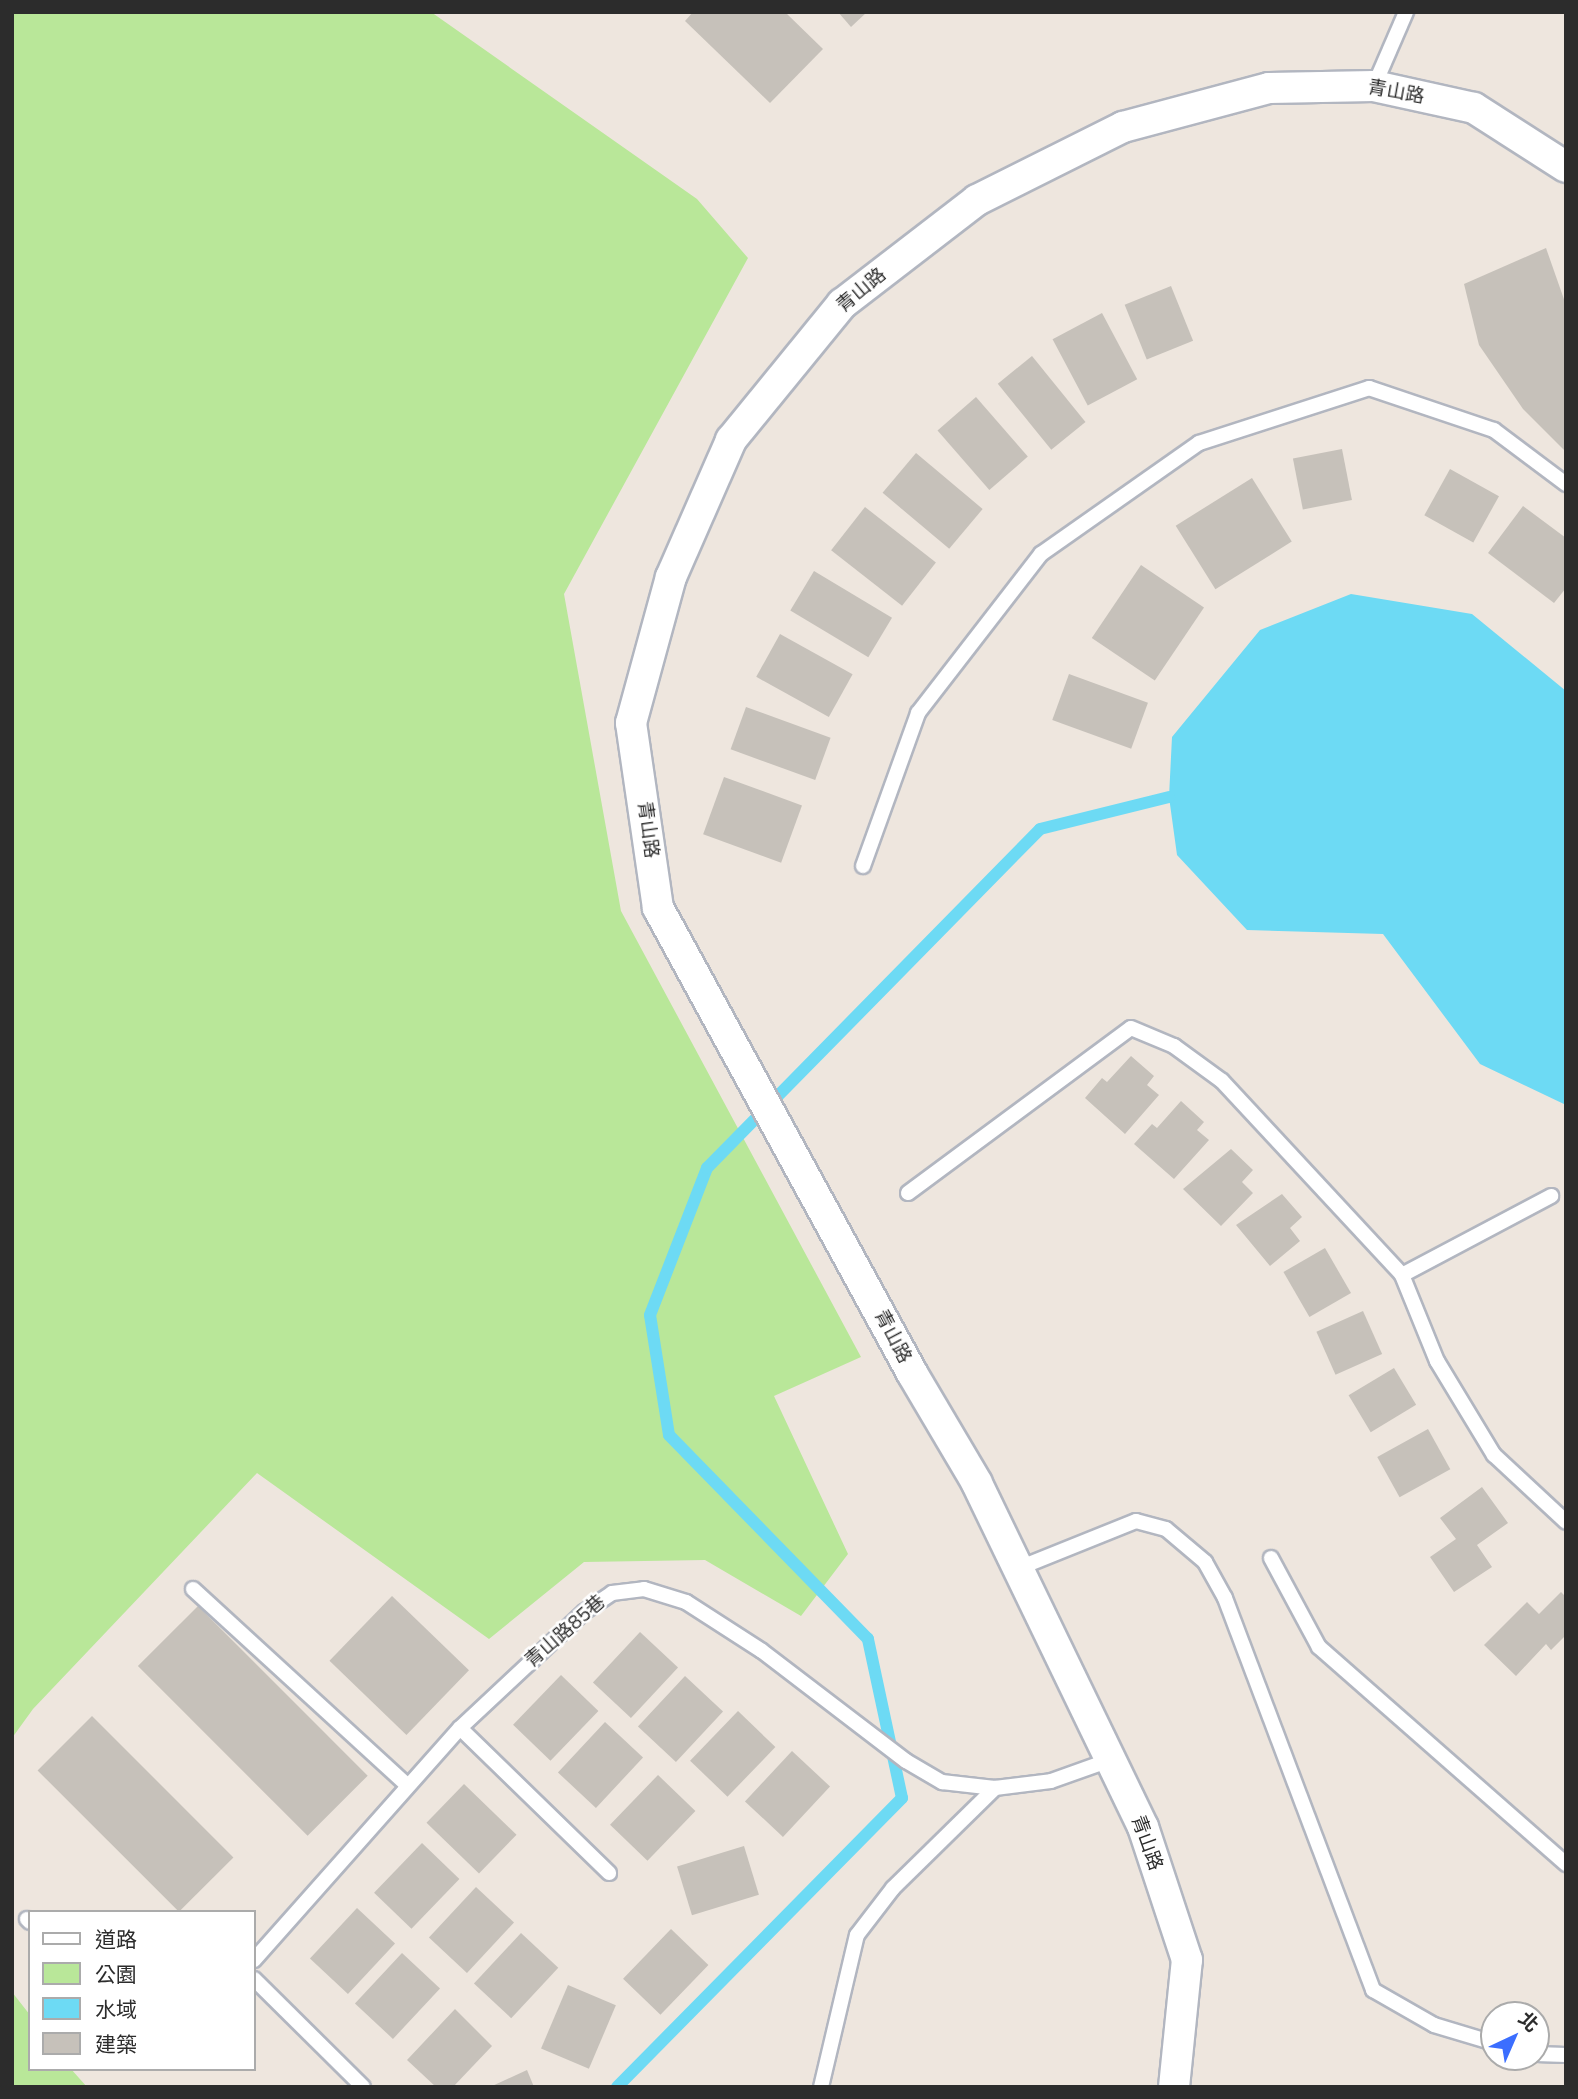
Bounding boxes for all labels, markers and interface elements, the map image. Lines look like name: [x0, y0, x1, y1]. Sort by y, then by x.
street label: 青山路: [1366, 77, 1426, 109]
street label: 青山路: [833, 264, 891, 318]
street label: 青山路: [632, 800, 662, 860]
street label: 青山路: [869, 1306, 915, 1368]
street label: 青山路85巷: [521, 1591, 611, 1673]
street label: 青山路: [1126, 1812, 1166, 1874]
legend: [28, 1910, 256, 2071]
text: 道路: [95, 1926, 137, 1954]
text: 公園: [95, 1961, 137, 1989]
text: 水域: [95, 1996, 137, 2024]
north arrow: [1480, 2001, 1550, 2071]
text: 北: [1512, 2006, 1544, 2038]
text: 建築: [95, 2031, 137, 2059]

